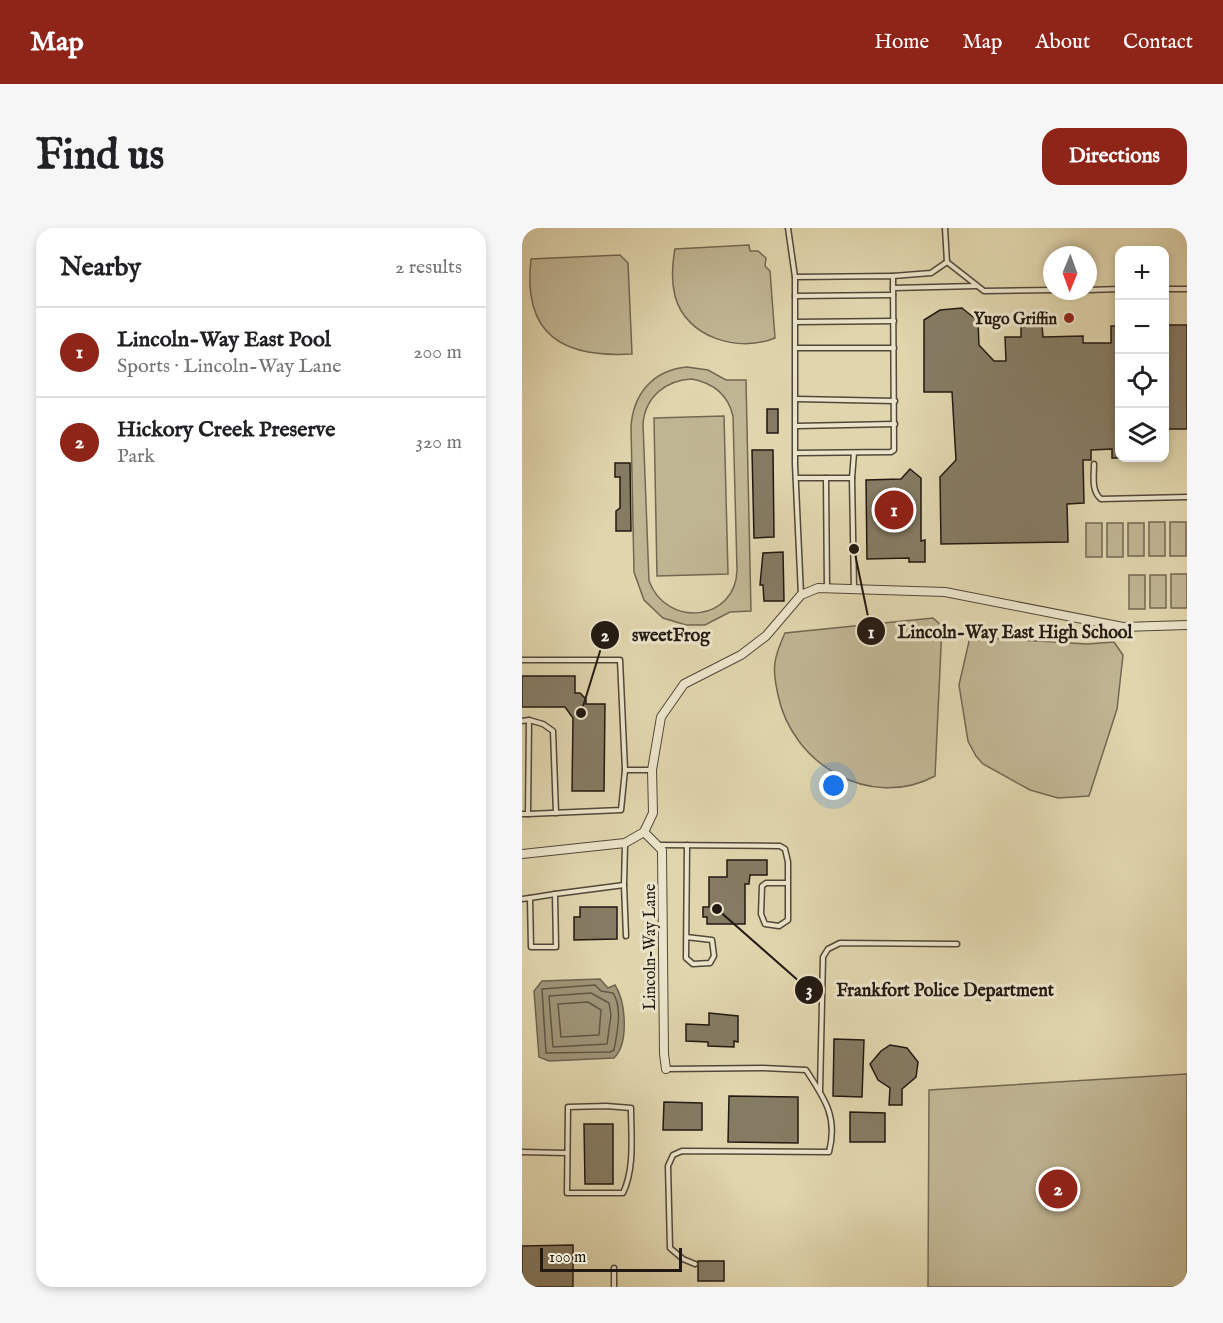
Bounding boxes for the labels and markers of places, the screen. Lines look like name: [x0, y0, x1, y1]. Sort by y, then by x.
place label: Yugo Griffin: [974, 310, 1057, 330]
marker: Yugo Griffin: [1062, 311, 1076, 325]
pin: 1: [874, 488, 914, 532]
callout: Lincoln-Way East High School: [856, 613, 1145, 649]
callout: sweetFrog: [590, 617, 722, 653]
callout: Frankfort Police Department: [794, 972, 1065, 1008]
pin: 2: [1038, 1166, 1078, 1212]

